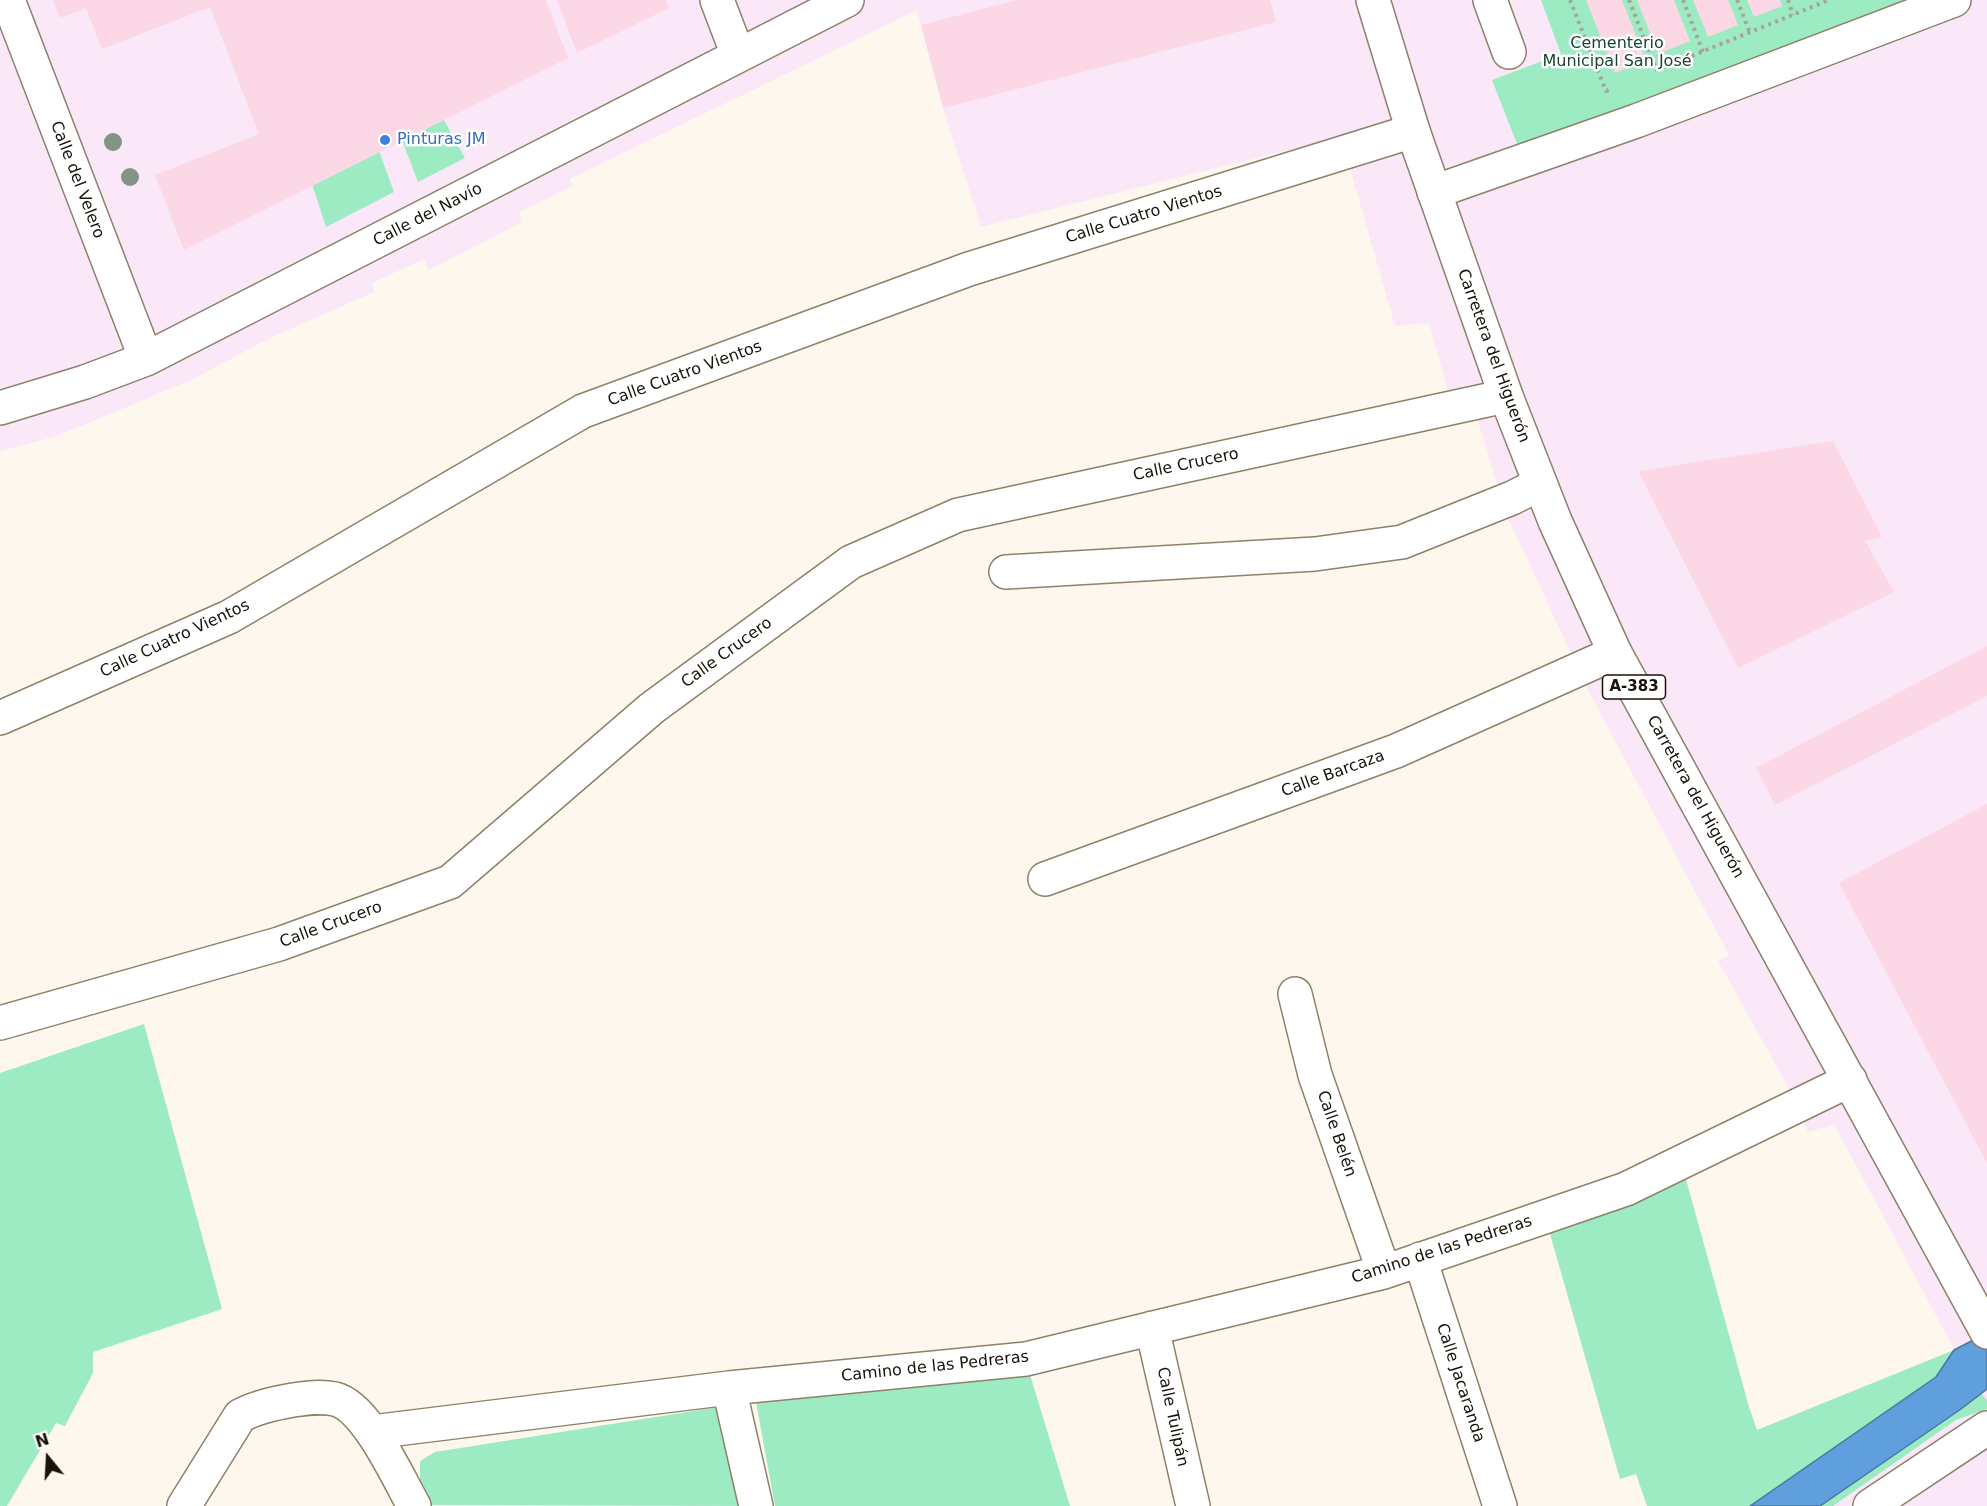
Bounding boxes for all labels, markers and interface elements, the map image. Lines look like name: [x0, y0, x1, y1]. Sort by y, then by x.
park label: Cementerio Municipal San José: [1542, 34, 1692, 72]
street label: Calle del Velero: [46, 119, 108, 241]
place label: Pinturas JM: [397, 130, 486, 150]
marker: Pinturas JM: [378, 133, 392, 147]
street label: Calle del Navío: [370, 179, 486, 251]
street label: Calle Cuatro Vientos: [1063, 182, 1225, 248]
street label: Carretera del Higuerón: [1453, 267, 1533, 445]
street label: Calle Cuatro Vientos: [605, 337, 765, 411]
street label: Calle Crucero: [1132, 444, 1240, 486]
street label: Calle Cuatro Vientos: [97, 596, 253, 682]
street label: Calle Crucero: [678, 614, 776, 692]
road number: A-383: [1602, 675, 1666, 699]
street label: Carretera del Higuerón: [1642, 712, 1748, 882]
street label: Calle Barcaza: [1279, 746, 1387, 802]
street label: Calle Crucero: [277, 898, 385, 952]
street label: Calle Belén: [1312, 1088, 1360, 1180]
street label: Camino de las Pedreras: [1349, 1212, 1535, 1288]
street label: Calle Jacaranda: [1432, 1321, 1488, 1445]
street label: Camino de las Pedreras: [840, 1348, 1030, 1386]
street label: Calle Tulipán: [1152, 1365, 1192, 1469]
north arrow: [18, 1428, 78, 1488]
text: N: [33, 1429, 52, 1452]

